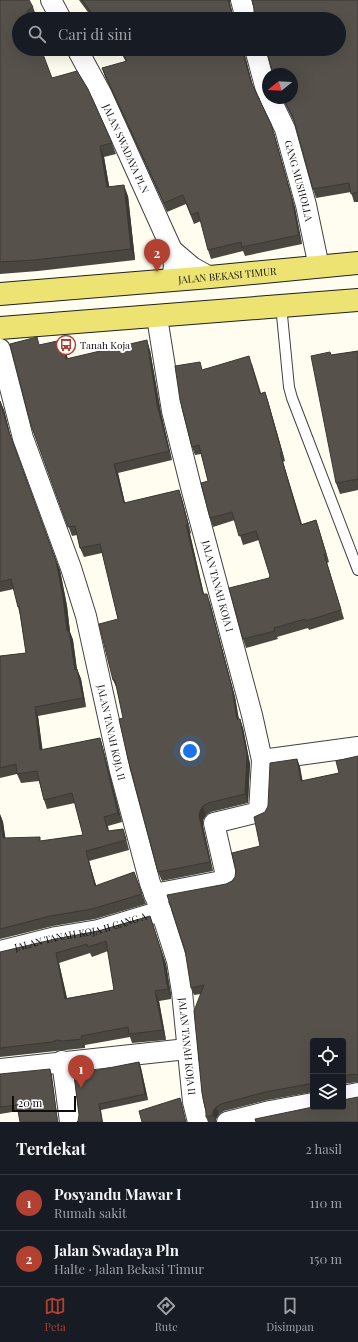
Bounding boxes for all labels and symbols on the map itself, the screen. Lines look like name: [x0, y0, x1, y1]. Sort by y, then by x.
north arrow: [262, 68, 298, 104]
street label: JALAN SWADAYA PLN: [99, 101, 152, 195]
street label: GANG MUSHOLLA: [281, 138, 316, 223]
pin: 2: [144, 239, 170, 272]
street label: JALAN BEKASI TIMUR: [177, 264, 278, 287]
bus stop icon: Tanah Koja: [55, 334, 77, 356]
place label: Tanah Koja: [80, 338, 130, 352]
street label: JALAN TANAH KOJA I: [199, 538, 237, 633]
street label: JALAN TANAH KOJA II: [94, 682, 129, 782]
your location: [180, 741, 200, 761]
street label: JALAN TANAH KOJA II GANG A: [12, 908, 149, 954]
street label: JALAN TANAH KOJA II: [176, 996, 199, 1096]
pin: 1: [68, 1055, 94, 1088]
scale bar: [12, 1094, 76, 1113]

